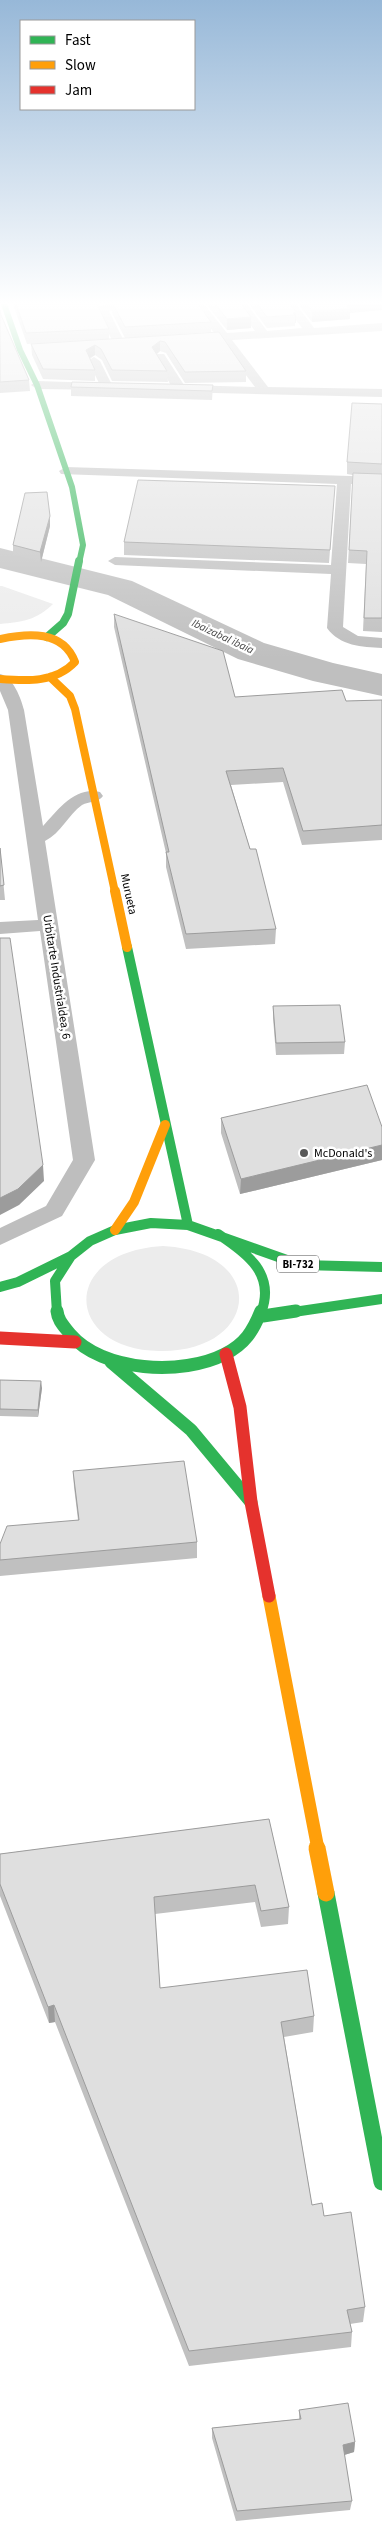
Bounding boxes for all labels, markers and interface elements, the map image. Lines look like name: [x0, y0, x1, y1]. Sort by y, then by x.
legend: [20, 20, 195, 110]
text: Fast: [65, 30, 91, 51]
text: Slow: [65, 55, 96, 76]
text: Jam: [65, 80, 92, 101]
water label: Ibaizabal ibaia: [189, 615, 256, 657]
street label: Murueta: [116, 872, 141, 916]
street label: Urbitarte Industrialdea, 6: [38, 914, 75, 1040]
place label: McDonald's: [314, 1145, 372, 1162]
marker: McDonald's: [298, 1147, 310, 1159]
road number: BI-732: [277, 1256, 319, 1272]

